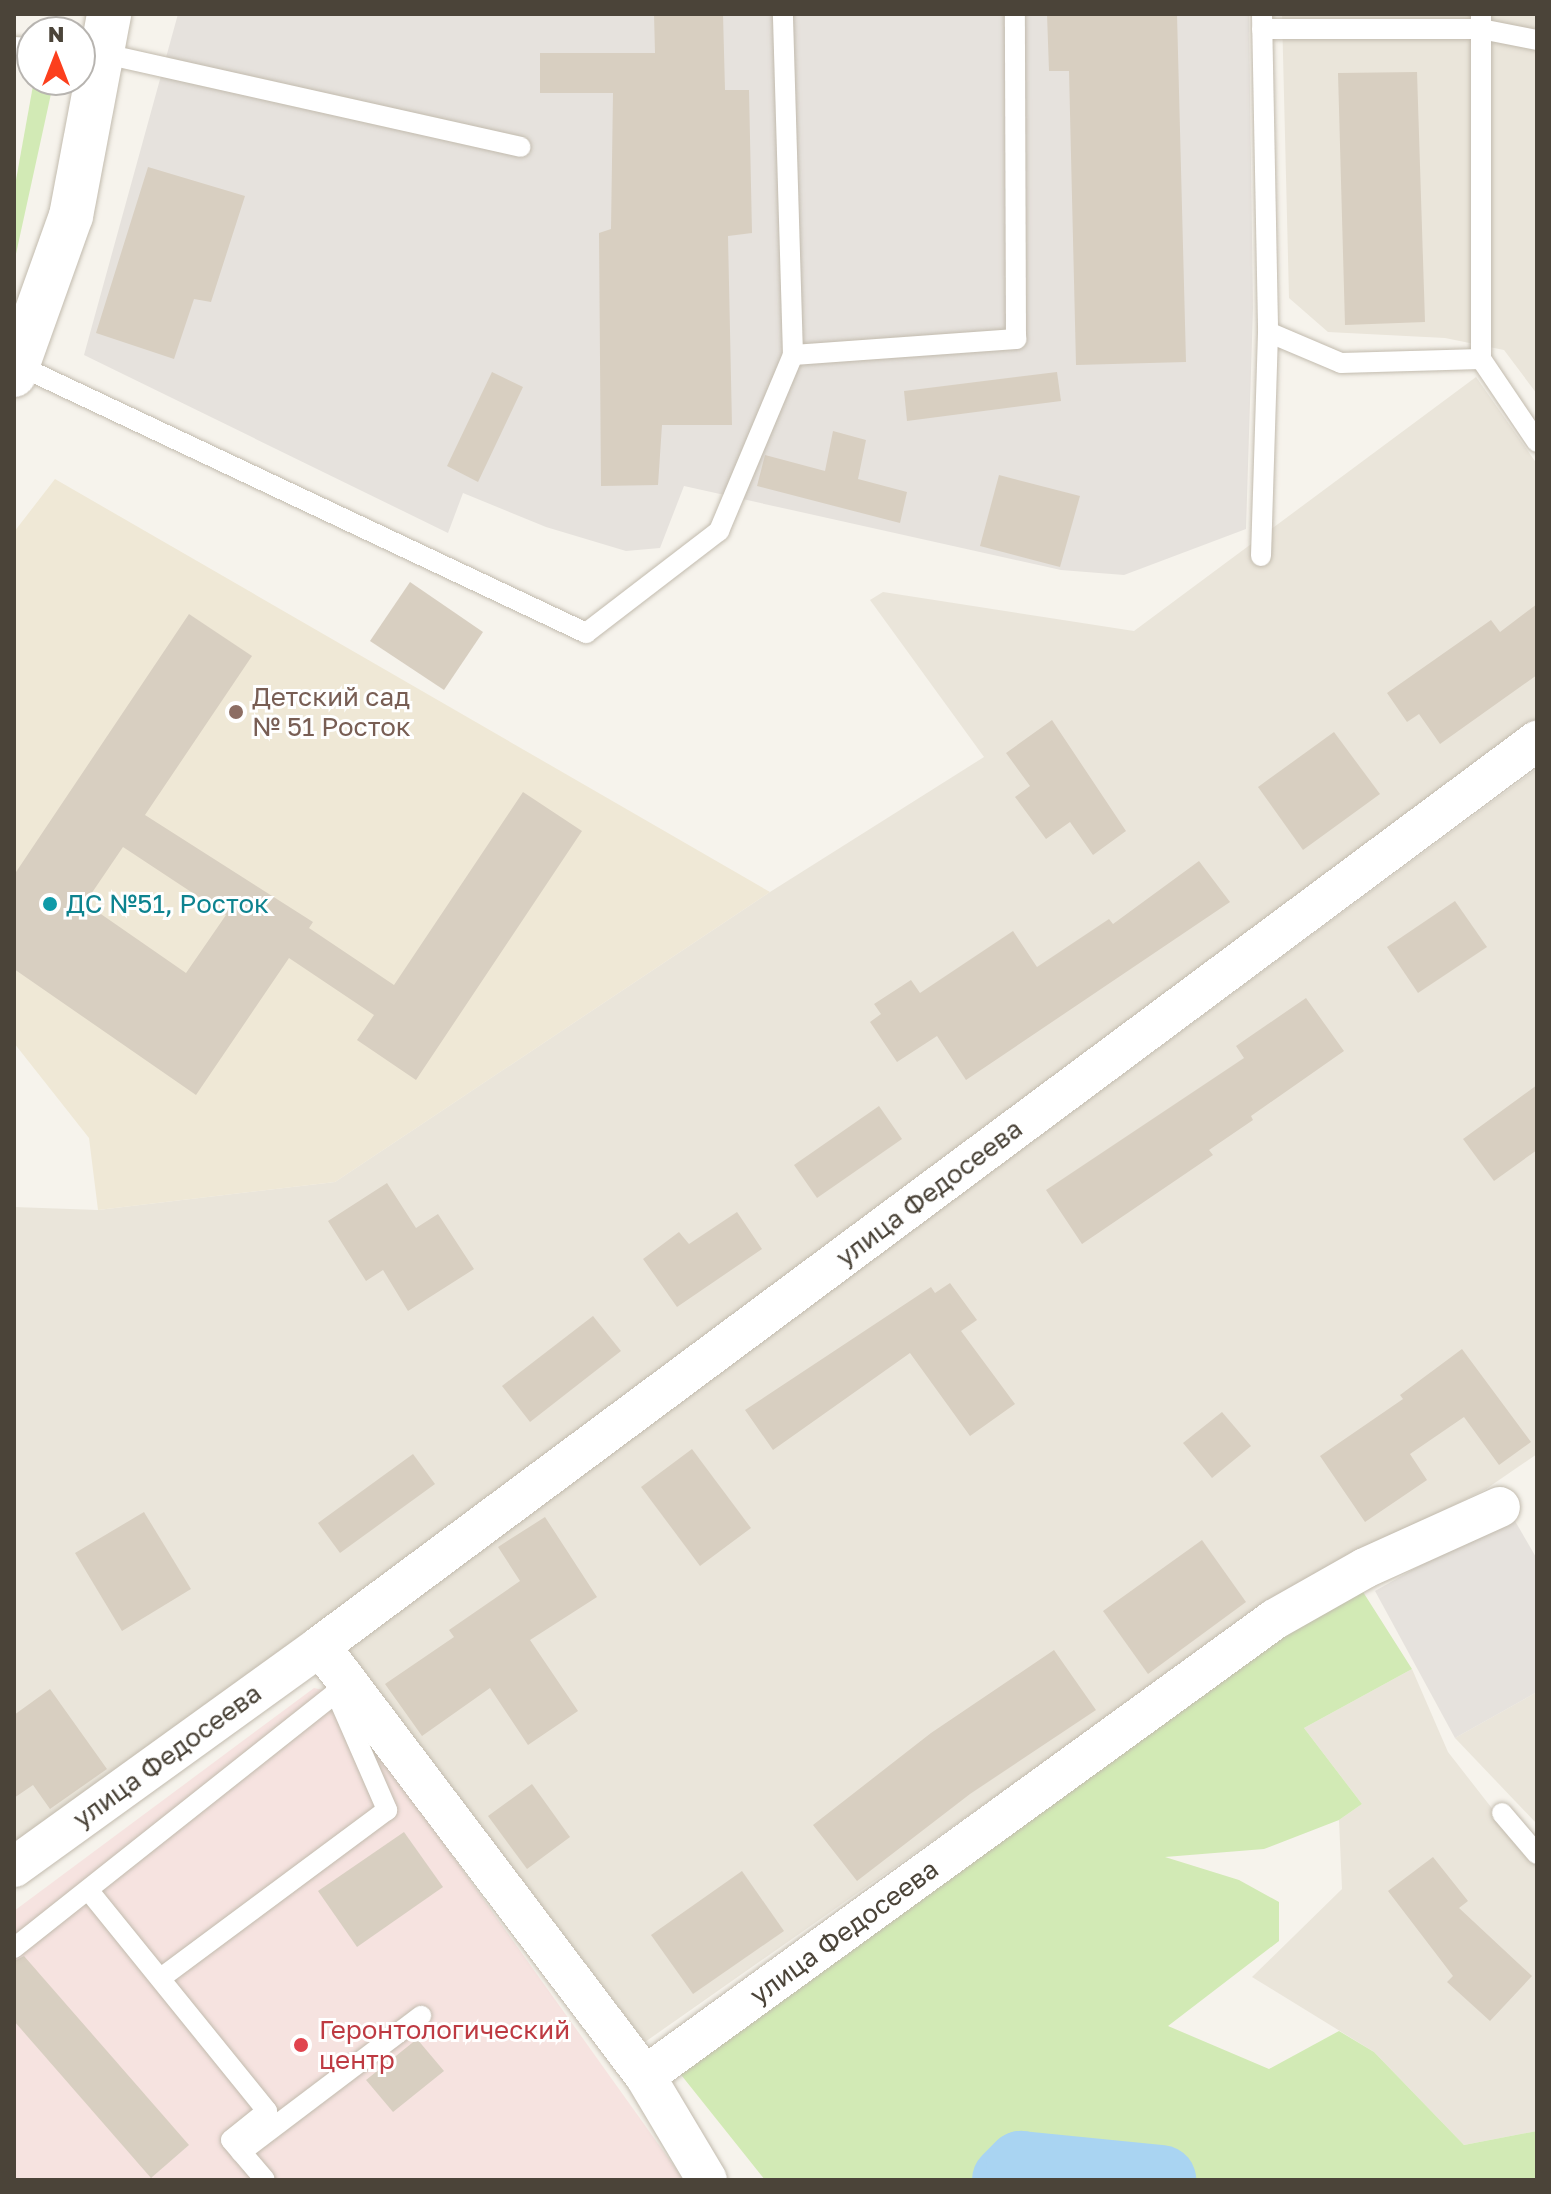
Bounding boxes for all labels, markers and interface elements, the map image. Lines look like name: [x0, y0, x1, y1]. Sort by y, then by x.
north arrow: [16, 16, 96, 96]
text: N: [48, 20, 64, 47]
place label: Детский сад № 51 Росток: [252, 681, 411, 742]
marker: Детский сад № 51 Росток: [227, 703, 245, 721]
place label: ДС №51, Росток: [66, 888, 269, 920]
marker: ДС №51, Росток: [41, 895, 59, 913]
street label: улица Федосеева: [830, 1113, 1028, 1273]
street label: улица Федосеева: [67, 1677, 267, 1835]
street label: улица Федосеева: [744, 1853, 944, 2011]
place label: Геронтологический центр: [319, 2014, 570, 2076]
marker: Геронтологический центр: [290, 2034, 312, 2056]

